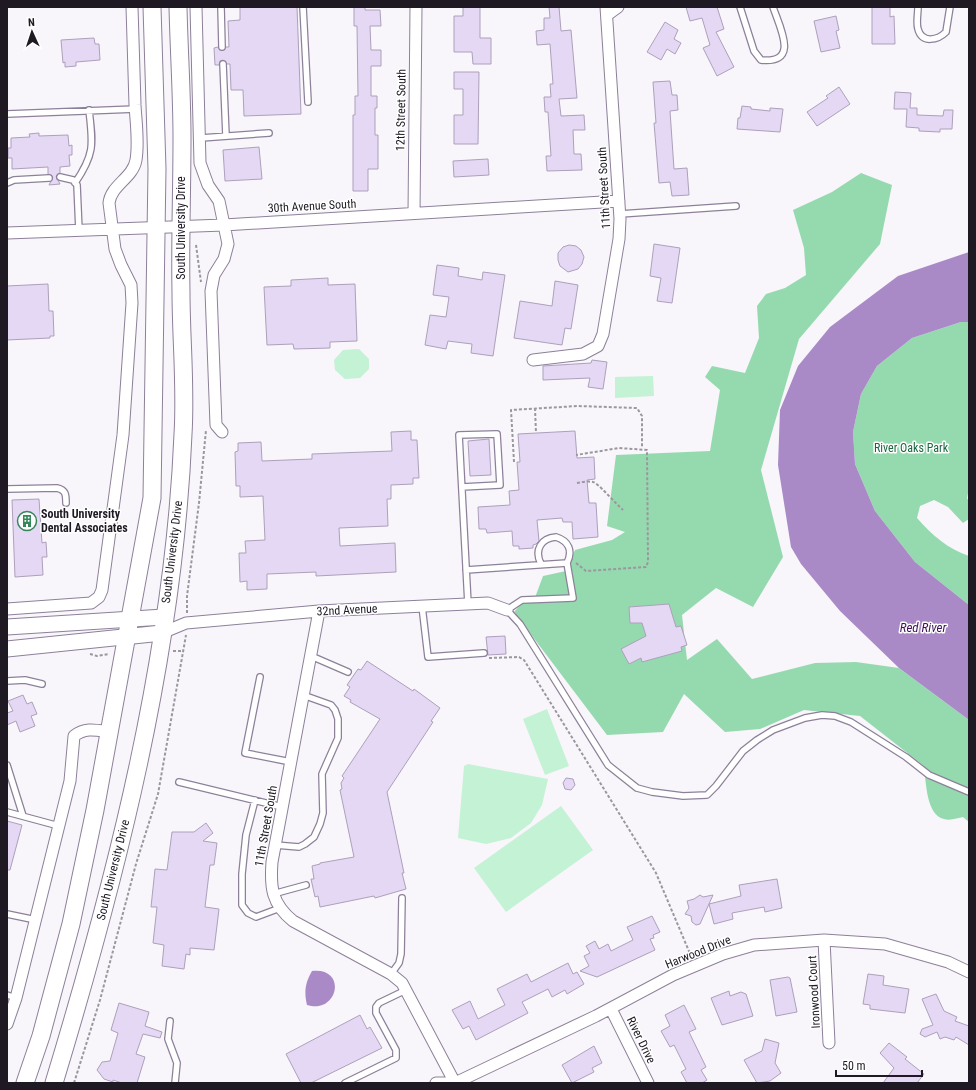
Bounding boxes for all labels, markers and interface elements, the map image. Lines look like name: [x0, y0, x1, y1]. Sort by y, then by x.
north arrow: [12, 12, 52, 52]
text: N: [28, 16, 35, 29]
street label: 12th Street South: [393, 69, 409, 151]
street label: 11th Street South: [595, 146, 613, 229]
street label: South University Drive: [174, 176, 188, 280]
street label: 30th Avenue South: [267, 197, 357, 215]
park label: River Oaks Park: [874, 441, 949, 455]
street label: South University Drive: [159, 500, 185, 604]
place label: South University Dental Associates: [41, 507, 128, 535]
building icon: South University Dental Associates: [16, 510, 38, 532]
street label: 32nd Avenue: [316, 601, 378, 619]
water label: Red River: [900, 620, 947, 635]
street label: 11th Street South: [252, 784, 280, 868]
street label: South University Drive: [94, 818, 132, 922]
street label: Harwood Drive: [663, 932, 733, 971]
street label: Ironwood Court: [805, 955, 823, 1029]
street label: River Drive: [624, 1014, 658, 1066]
scale bar: [836, 1052, 922, 1078]
text: 50 m: [842, 1059, 866, 1073]

